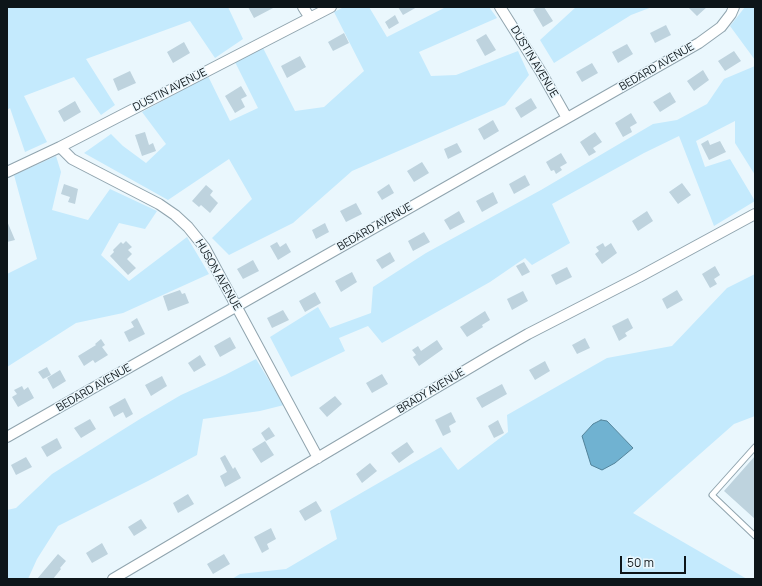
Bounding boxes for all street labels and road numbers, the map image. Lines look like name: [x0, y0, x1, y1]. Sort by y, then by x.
street label: DUSTIN AVENUE: [507, 24, 561, 100]
street label: BEDARD AVENUE: [617, 40, 697, 94]
street label: DUSTIN AVENUE: [131, 66, 209, 114]
street label: BEDARD AVENUE: [335, 200, 415, 254]
street label: HUSON AVENUE: [192, 237, 244, 313]
street label: BEDARD AVENUE: [54, 361, 134, 415]
street label: BRADY AVENUE: [395, 366, 467, 416]

